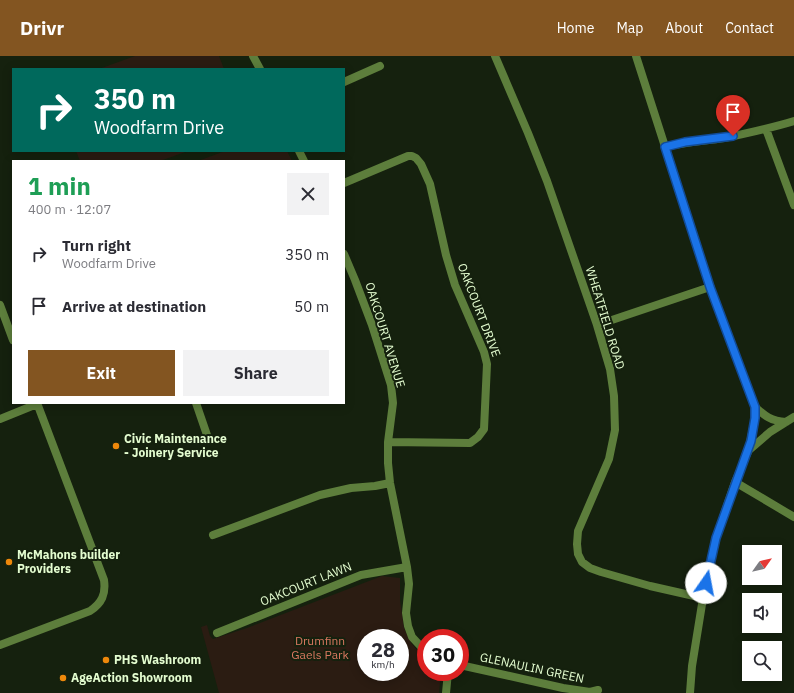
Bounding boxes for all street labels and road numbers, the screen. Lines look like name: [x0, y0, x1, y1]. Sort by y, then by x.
street label: OAKCOURT DRIVE: [455, 261, 504, 359]
street label: WHEATFIELD ROAD: [583, 265, 628, 371]
street label: OAKCOURT AVENUE: [362, 280, 409, 389]
street label: OAKCOURT LAWN: [258, 558, 354, 609]
street label: GLENAULIN GREEN: [479, 649, 586, 686]

